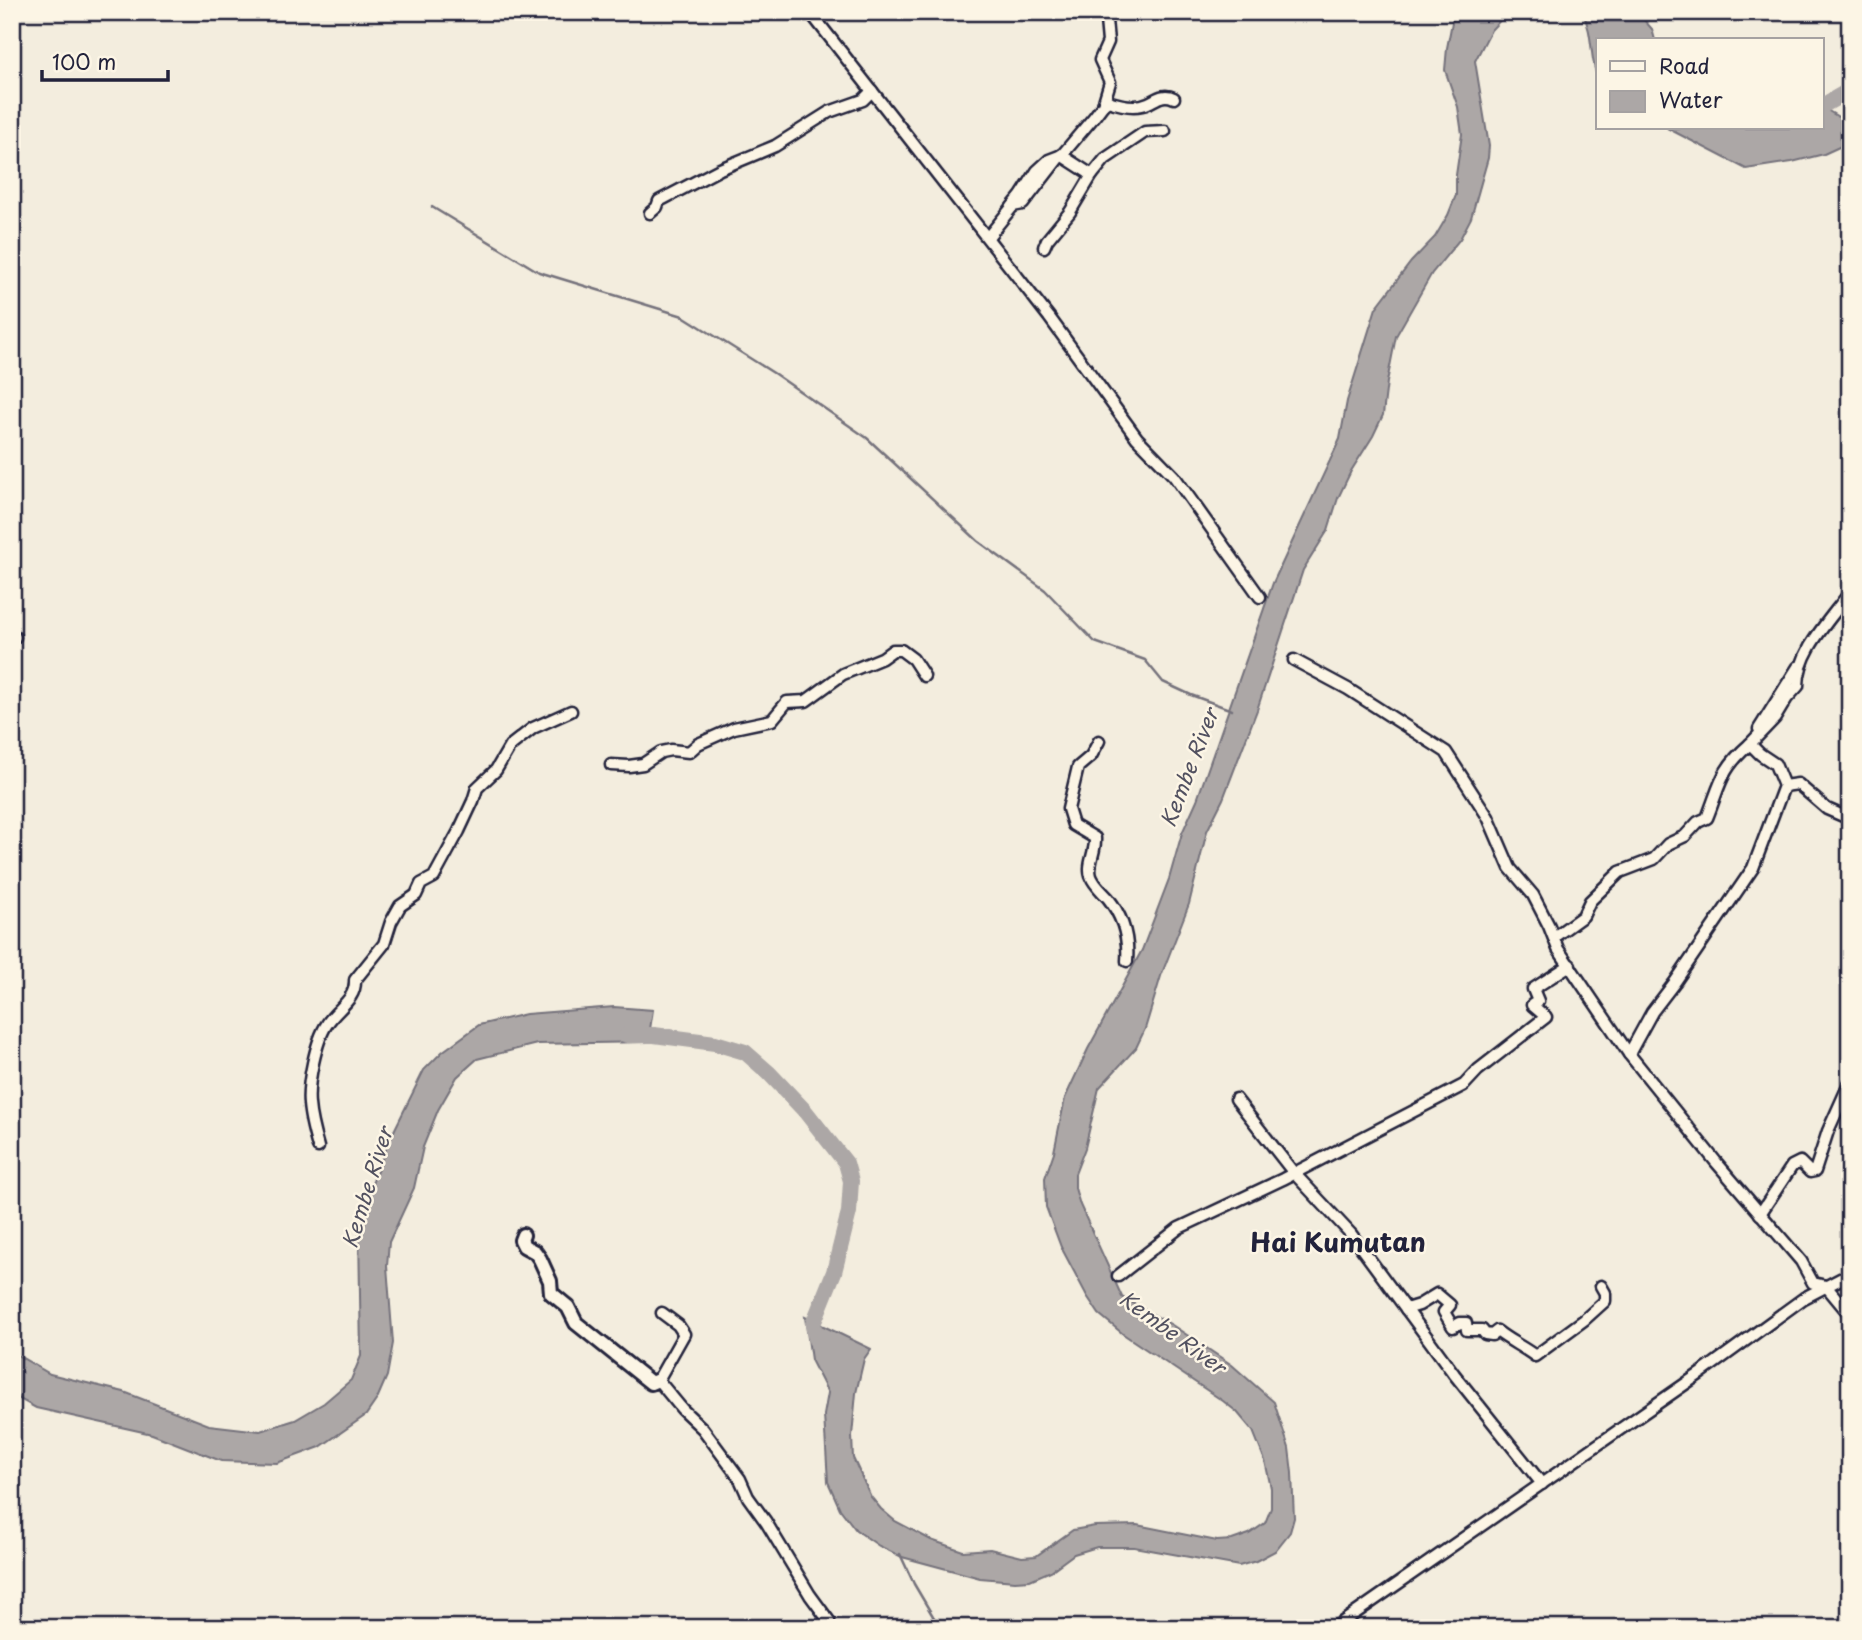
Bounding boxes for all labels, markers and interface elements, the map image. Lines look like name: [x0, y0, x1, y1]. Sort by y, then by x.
scale bar: [42, 38, 168, 82]
legend: [1596, 38, 1824, 130]
text: 100 m: [52, 45, 116, 77]
text: Road: [1659, 49, 1710, 81]
text: Water: [1659, 83, 1723, 115]
water label: Kembe River: [1151, 701, 1226, 831]
water label: Kembe River: [333, 1121, 400, 1252]
district label: Hai Kumutan: [1250, 1222, 1426, 1261]
water label: Kembe River: [1113, 1282, 1235, 1382]

